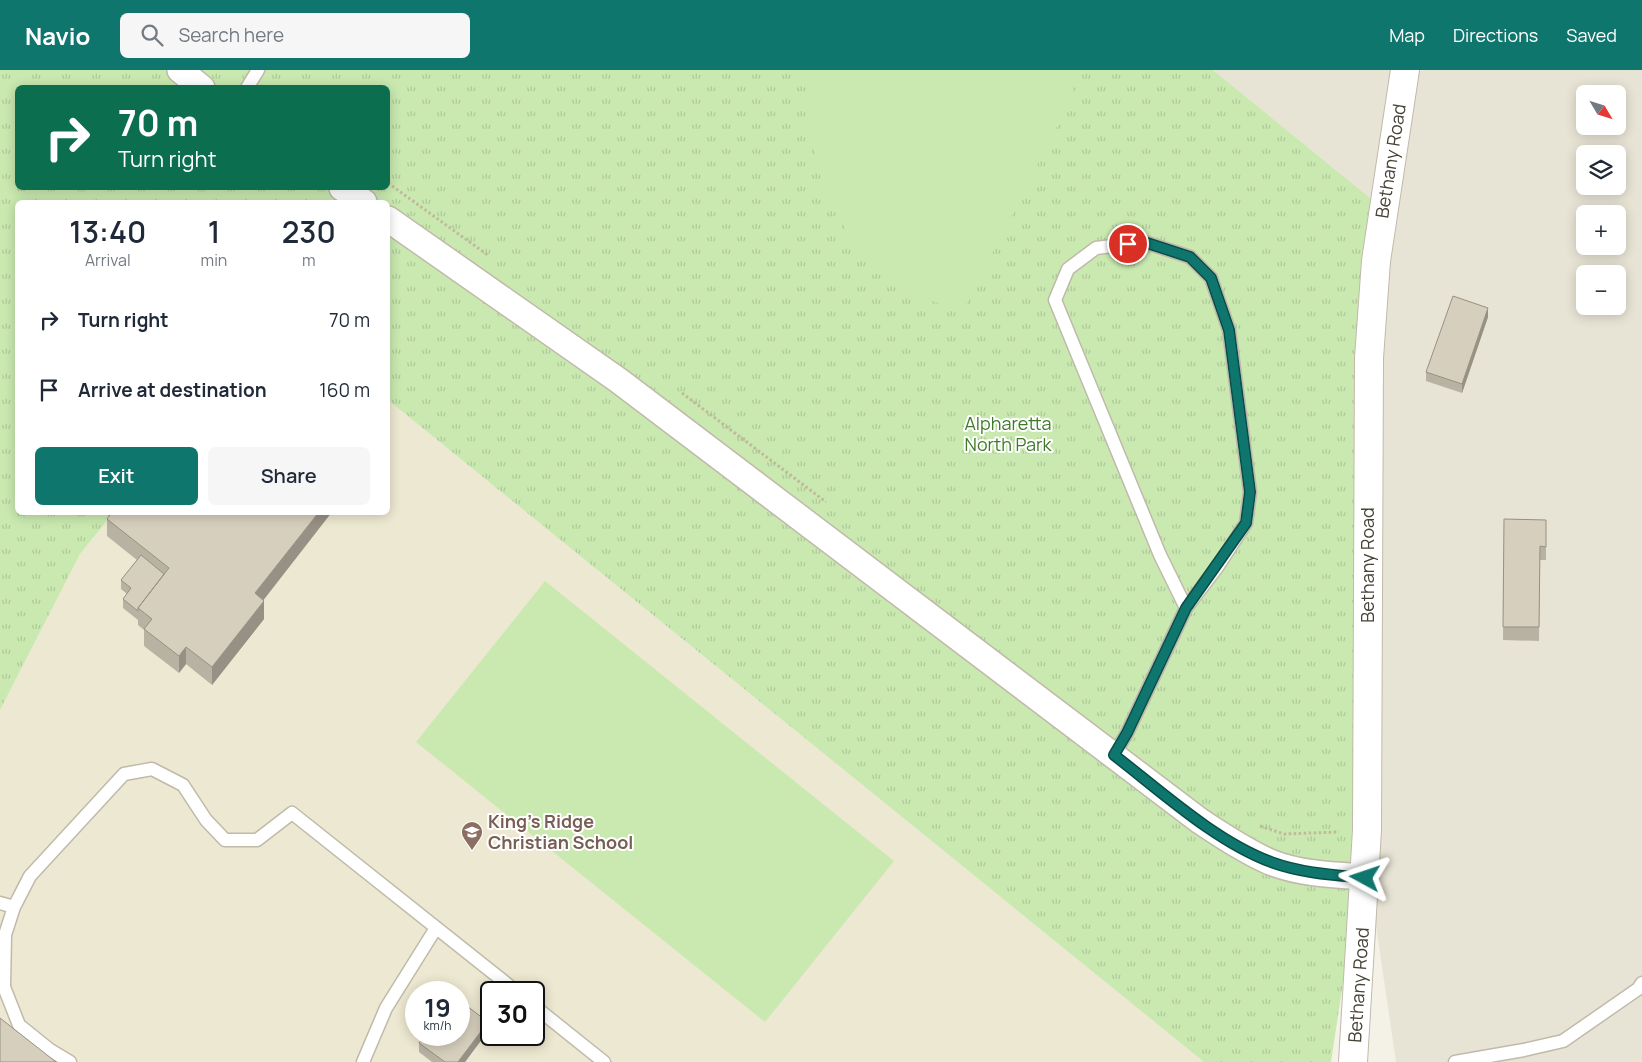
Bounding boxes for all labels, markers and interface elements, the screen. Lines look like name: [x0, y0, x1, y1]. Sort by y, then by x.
search box: [120, 13, 470, 58]
text: Navio: [25, 19, 90, 52]
icon: search: [138, 21, 166, 49]
text: Search here: [178, 22, 284, 48]
text: Map: [1389, 23, 1425, 47]
text: Directions: [1453, 23, 1538, 47]
text: Saved: [1566, 23, 1617, 47]
north arrow: [1576, 85, 1626, 135]
map controls: [1576, 85, 1626, 315]
text: 70 m: [118, 99, 198, 147]
street label: Bethany Road: [1369, 102, 1411, 220]
icon: right: [35, 105, 100, 170]
text: Turn right: [118, 144, 216, 174]
button: layers: [1576, 145, 1626, 195]
button: +: [1576, 205, 1626, 255]
text: 13:40: [69, 211, 146, 252]
text: 1: [208, 211, 220, 252]
text: 230: [282, 211, 336, 252]
pin: [1107, 223, 1149, 265]
icon: arrive: [1114, 230, 1142, 258]
text: Arrival: [85, 249, 131, 271]
text: min: [201, 249, 227, 271]
text: m: [302, 249, 315, 271]
button: −: [1576, 265, 1626, 315]
icon: right: [35, 306, 63, 334]
text: Turn right: [78, 307, 168, 333]
text: 70 m: [329, 307, 370, 333]
icon: arrive: [35, 376, 63, 404]
text: Arrive at destination: [78, 377, 267, 403]
text: 160 m: [319, 377, 370, 403]
park label: Alpharetta North Park: [964, 411, 1052, 456]
button: Exit: [35, 447, 198, 505]
button: Share: [208, 447, 370, 505]
street label: Bethany Road: [1355, 507, 1379, 623]
place label: King's Ridge Christian School: [488, 809, 633, 854]
school or university icon: King's Ridge Christian School: [460, 820, 484, 851]
position arrow: [1338, 851, 1390, 903]
street label: Bethany Road: [1342, 926, 1374, 1043]
speed limit sign: 30: [480, 981, 545, 1046]
text: 19: [424, 990, 451, 1025]
text: km/h: [424, 1017, 451, 1034]

